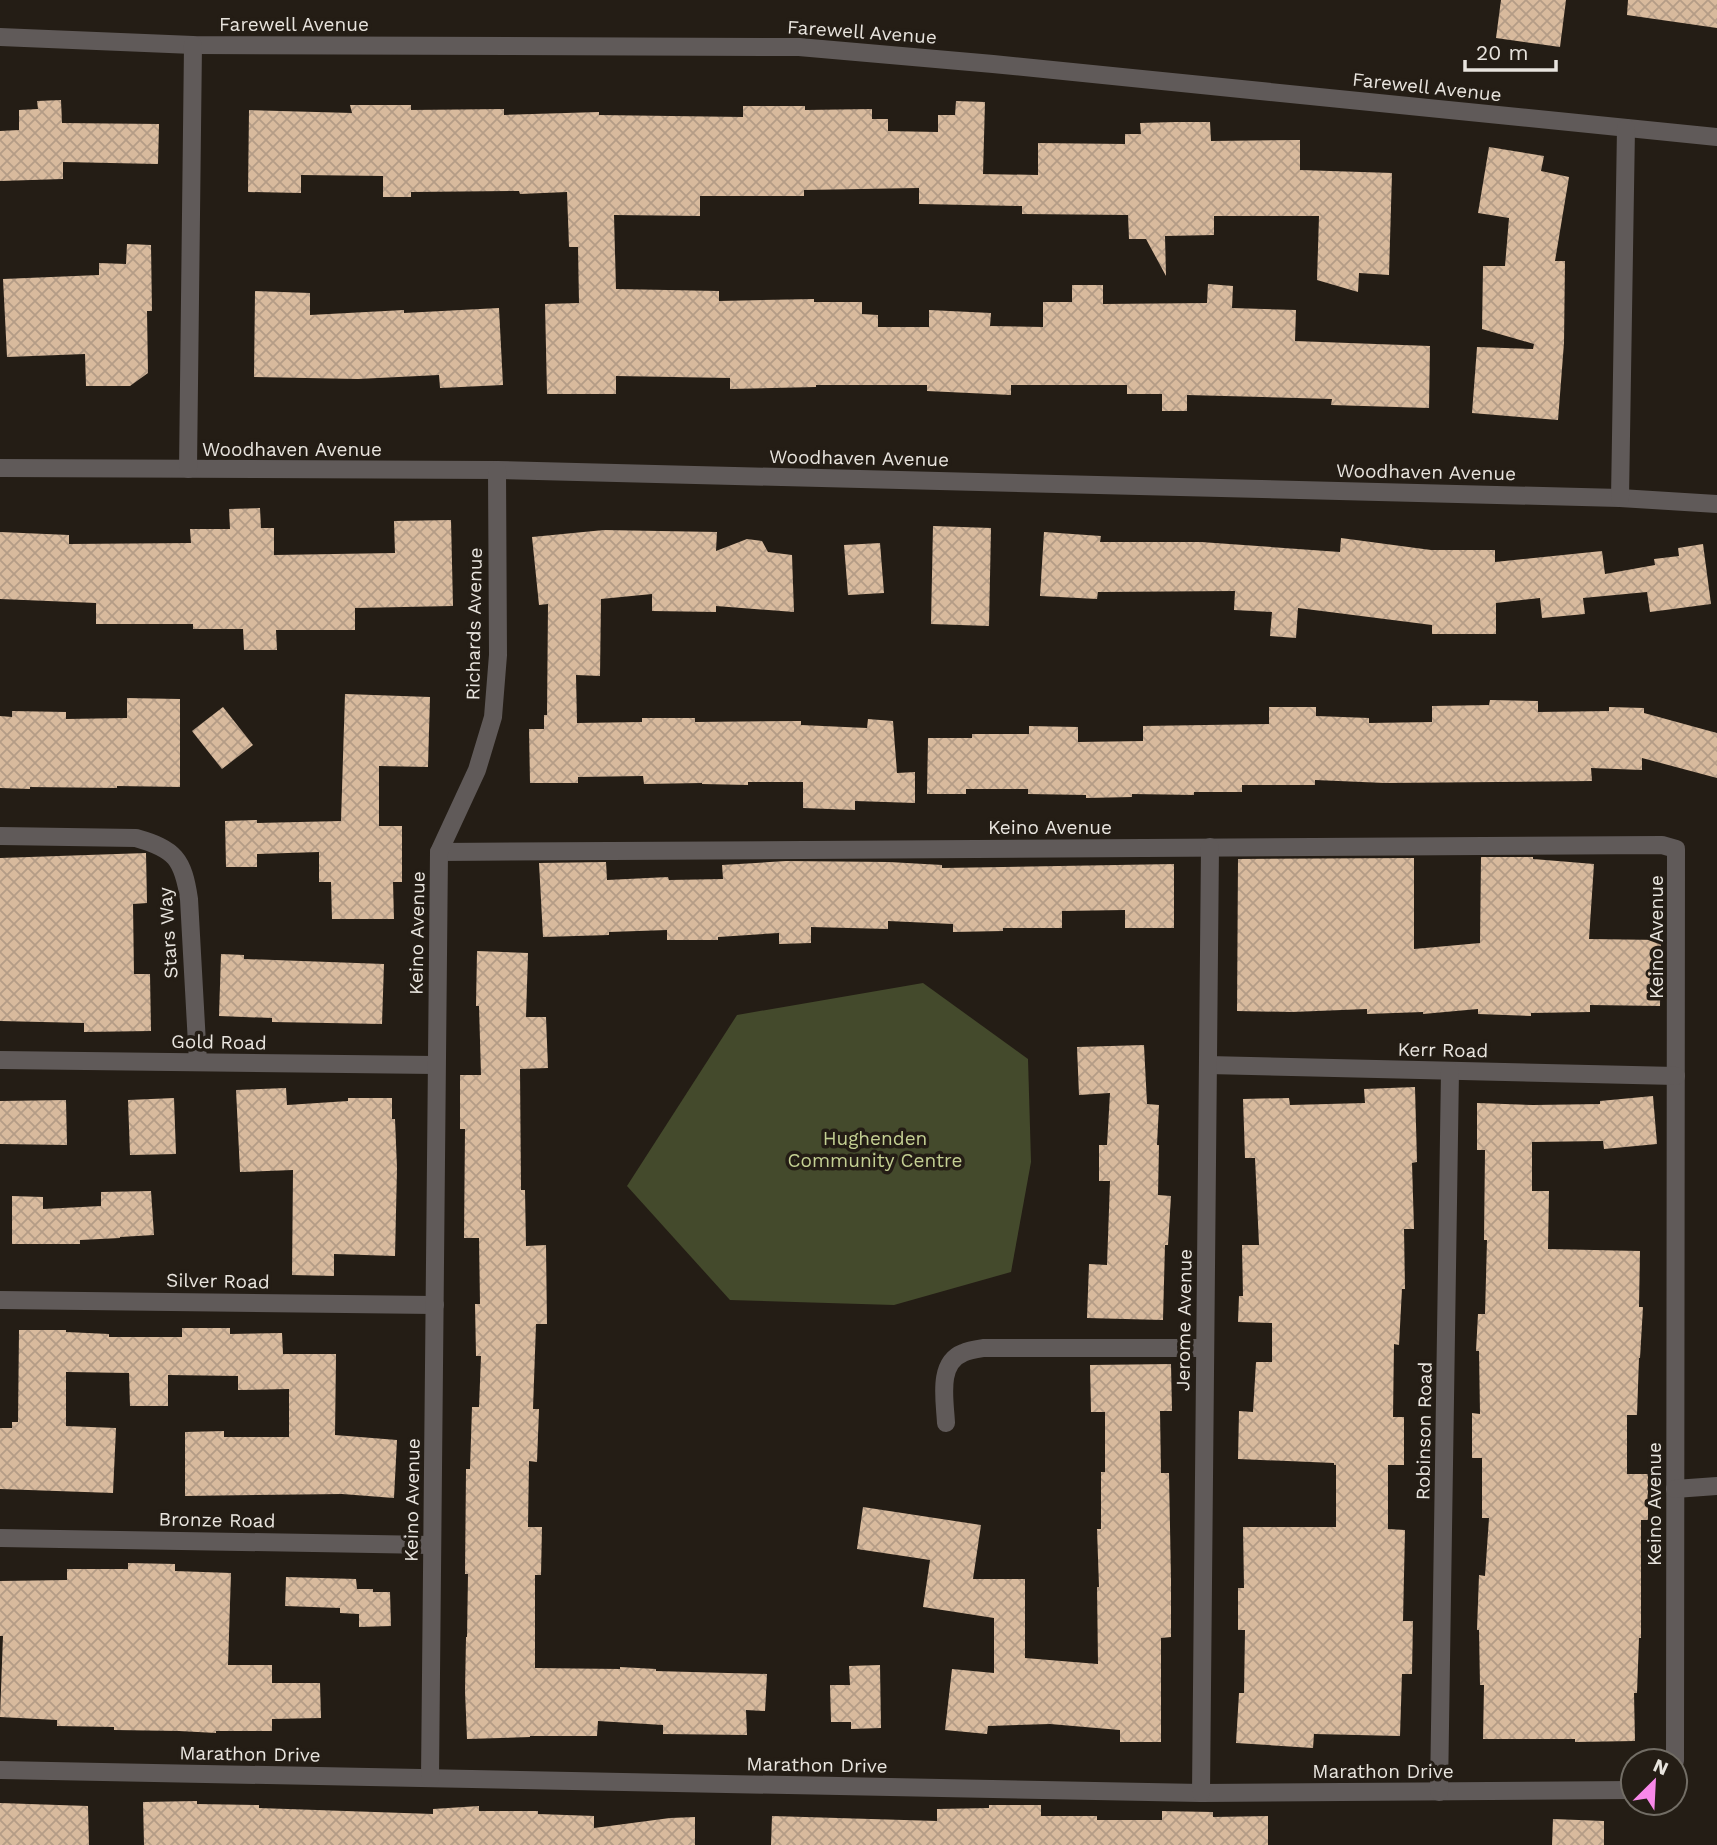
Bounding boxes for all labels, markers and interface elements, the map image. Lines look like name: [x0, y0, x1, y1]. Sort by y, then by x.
street label: Farewell Avenue: [219, 13, 369, 36]
street label: Farewell Avenue: [786, 15, 938, 49]
scale bar: [1465, 28, 1556, 72]
text: 20 m: [1476, 40, 1528, 65]
street label: Farewell Avenue: [1351, 68, 1503, 106]
street label: Woodhaven Avenue: [202, 438, 382, 461]
street label: Woodhaven Avenue: [769, 445, 949, 471]
street label: Woodhaven Avenue: [1336, 459, 1516, 485]
street label: Richards Avenue: [461, 547, 487, 701]
street label: Keino Avenue: [988, 816, 1112, 839]
street label: Keino Avenue: [404, 871, 430, 995]
street label: Keino Avenue: [1645, 875, 1668, 999]
street label: Stars Way: [153, 886, 183, 980]
street label: Gold Road: [171, 1030, 267, 1054]
street label: Kerr Road: [1398, 1038, 1488, 1062]
park label: Hughenden Community Centre: [788, 1127, 962, 1172]
street label: Jerome Avenue: [1171, 1249, 1197, 1391]
street label: Silver Road: [166, 1269, 270, 1293]
street label: Robinson Road: [1411, 1362, 1437, 1500]
street label: Keino Avenue: [399, 1438, 425, 1562]
street label: Keino Avenue: [1643, 1442, 1666, 1566]
street label: Bronze Road: [158, 1507, 276, 1533]
street label: Marathon Drive: [179, 1741, 321, 1767]
north arrow: [1619, 1747, 1689, 1817]
street label: Marathon Drive: [746, 1752, 888, 1778]
text: N: [1650, 1754, 1672, 1780]
street label: Marathon Drive: [1312, 1760, 1454, 1783]

